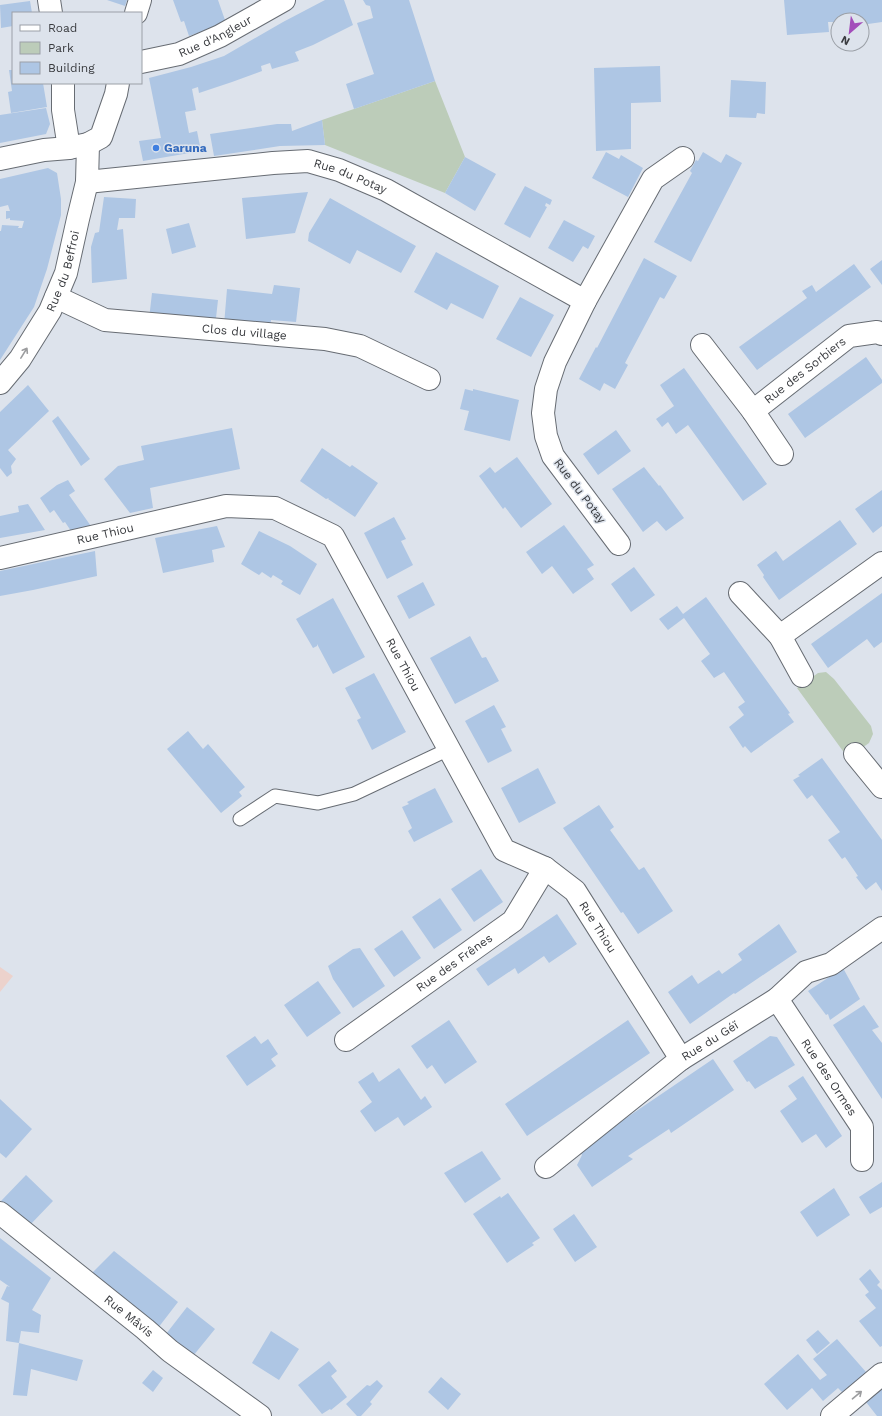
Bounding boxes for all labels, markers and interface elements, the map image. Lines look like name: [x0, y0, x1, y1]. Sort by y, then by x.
legend: [12, 12, 142, 84]
street label: Rue d'Angleur: [176, 12, 254, 60]
north arrow: [830, 12, 870, 52]
text: Road: [48, 21, 77, 35]
text: N: [839, 33, 852, 48]
text: Park: [48, 41, 74, 55]
text: Building: [48, 61, 95, 75]
place label: Garuna: [164, 141, 207, 155]
marker: Garuna: [151, 143, 161, 153]
street label: Rue du Potay: [312, 156, 390, 197]
street label: Rue du Beffroi: [43, 229, 82, 314]
street label: Clos du village: [201, 321, 287, 343]
street label: Rue des Sorbiers: [761, 334, 849, 407]
one-way arrow: [20, 348, 28, 359]
street label: Rue du Potay: [551, 456, 609, 527]
street label: Rue Thiou: [75, 520, 135, 547]
street label: Rue Thiou: [383, 636, 423, 694]
street label: Rue Thiou: [576, 899, 619, 955]
street label: Rue des Frênes: [413, 931, 495, 995]
street label: Rue du Géï: [679, 1018, 742, 1064]
street label: Rue des Ormes: [798, 1036, 860, 1119]
street label: Rue Mâvis: [101, 1292, 156, 1340]
one-way arrow: [852, 1390, 862, 1399]

